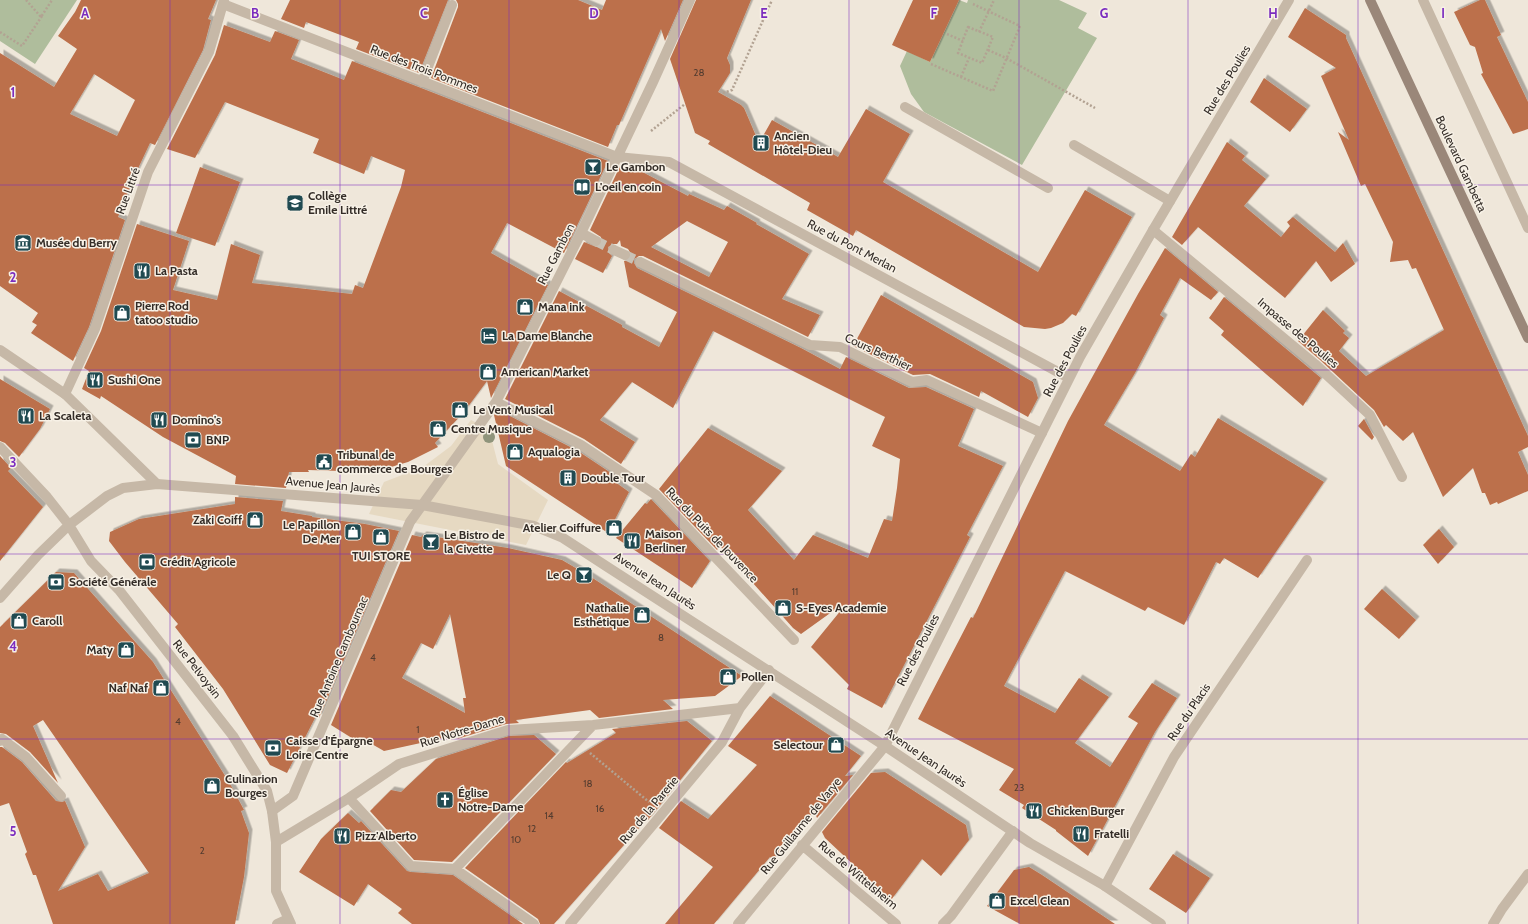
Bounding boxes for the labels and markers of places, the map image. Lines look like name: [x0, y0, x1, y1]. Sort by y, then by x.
place label: Ancien Hôtel-Dieu: [774, 128, 832, 157]
building icon: Ancien Hôtel-Dieu: [751, 133, 771, 153]
bar icon: Le Gambon: [583, 157, 603, 177]
place label: Le Gambon: [606, 159, 666, 174]
library icon: L'oeil en coin: [572, 177, 592, 197]
place label: L'oeil en coin: [595, 179, 661, 194]
place label: Collège Emile Littré: [308, 188, 367, 217]
school or university icon: Collège Emile Littré: [285, 193, 305, 213]
museum icon: Musée du Berry: [13, 233, 33, 253]
place label: Musée du Berry: [36, 235, 117, 250]
restaurant icon: La Pasta: [132, 261, 152, 281]
place label: La Pasta: [155, 263, 198, 278]
shop icon: Mana ink: [515, 297, 535, 317]
place label: Pierre Rod tatoo studio: [135, 298, 198, 327]
place label: Mana ink: [538, 299, 585, 314]
shop icon: Pierre Rod tatoo studio: [112, 303, 132, 323]
hotel icon: La Dame Blanche: [479, 326, 499, 346]
place label: La Dame Blanche: [502, 328, 592, 343]
shop icon: American Market: [478, 362, 498, 382]
place label: American Market: [501, 364, 588, 379]
restaurant icon: Sushi One: [85, 370, 105, 390]
place label: Sushi One: [108, 372, 161, 387]
shop icon: Le Vent Musical: [450, 400, 470, 420]
place label: Le Vent Musical: [473, 402, 553, 417]
restaurant icon: La Scaleta: [16, 406, 36, 426]
place label: La Scaleta: [39, 408, 91, 423]
restaurant icon: Domino's: [149, 410, 169, 430]
place label: Domino's: [172, 412, 221, 427]
shop icon: Centre Musique: [428, 419, 448, 439]
place label: Centre Musique: [451, 421, 532, 436]
bank icon: BNP: [183, 430, 203, 450]
place label: BNP: [206, 432, 229, 447]
shop icon: Aqualogia: [505, 442, 525, 462]
place label: Aqualogia: [528, 444, 580, 459]
place label: Tribunal de commerce de Bourges: [337, 447, 452, 476]
public building icon: Tribunal de commerce de Bourges: [314, 452, 334, 472]
building icon: Double Tour: [558, 468, 578, 488]
place label: Double Tour: [581, 470, 645, 485]
shop icon: Zaki Coiff: [245, 510, 265, 530]
place label: Zaki Coiff: [193, 512, 242, 527]
place label: Le Papillon De Mer: [283, 517, 340, 546]
shop icon: Atelier Coiffure: [604, 518, 624, 538]
place label: Atelier Coiffure: [523, 520, 601, 535]
shop icon: Le Papillon De Mer: [343, 522, 363, 542]
place label: Maison Berliner: [645, 526, 685, 555]
shop icon: TUI STORE: [371, 527, 391, 547]
place label: Le Bistro de la Civette: [444, 527, 505, 556]
restaurant icon: Maison Berliner: [622, 531, 642, 551]
bar icon: Le Bistro de la Civette: [421, 532, 441, 552]
place label: TUI STORE: [352, 548, 410, 563]
bank icon: Crédit Agricole: [137, 552, 157, 572]
place label: Crédit Agricole: [160, 554, 236, 569]
bar icon: Le Q: [574, 565, 594, 585]
place label: Le Q: [547, 567, 571, 582]
bank icon: Société Générale: [46, 572, 66, 592]
place label: Société Générale: [69, 574, 156, 589]
shop icon: S-Eyes Academie: [773, 598, 793, 618]
place label: Nathalie Esthétique: [574, 600, 629, 629]
place label: S-Eyes Academie: [796, 600, 886, 615]
shop icon: Nathalie Esthétique: [632, 605, 652, 625]
shop icon: Caroll: [9, 611, 29, 631]
place label: Caroll: [32, 613, 62, 628]
shop icon: Maty: [116, 640, 136, 660]
place label: Maty: [87, 642, 114, 657]
shop icon: Pollen: [718, 667, 738, 687]
place label: Pollen: [741, 669, 774, 684]
shop icon: Naf Naf: [151, 678, 171, 698]
place label: Naf Naf: [109, 680, 148, 695]
place label: Caisse d'Épargne Loire Centre: [286, 733, 373, 762]
shop icon: Selectour: [826, 735, 846, 755]
place label: Selectour: [774, 737, 823, 752]
bank icon: Caisse d'Épargne Loire Centre: [263, 738, 283, 758]
place label: Culinarion Bourges: [225, 771, 278, 800]
shop icon: Culinarion Bourges: [202, 776, 222, 796]
place label: Église Notre-Dame: [458, 785, 523, 814]
church icon: Église Notre-Dame: [435, 790, 455, 810]
restaurant icon: Chicken Burger: [1024, 801, 1044, 821]
place label: Chicken Burger: [1047, 803, 1124, 818]
restaurant icon: Fratelli: [1071, 824, 1091, 844]
restaurant icon: Pizz'Alberto: [332, 826, 352, 846]
place label: Fratelli: [1094, 826, 1129, 841]
place label: Pizz'Alberto: [355, 828, 417, 843]
shop icon: Excel Clean: [987, 891, 1007, 911]
place label: Excel Clean: [1010, 893, 1069, 908]

